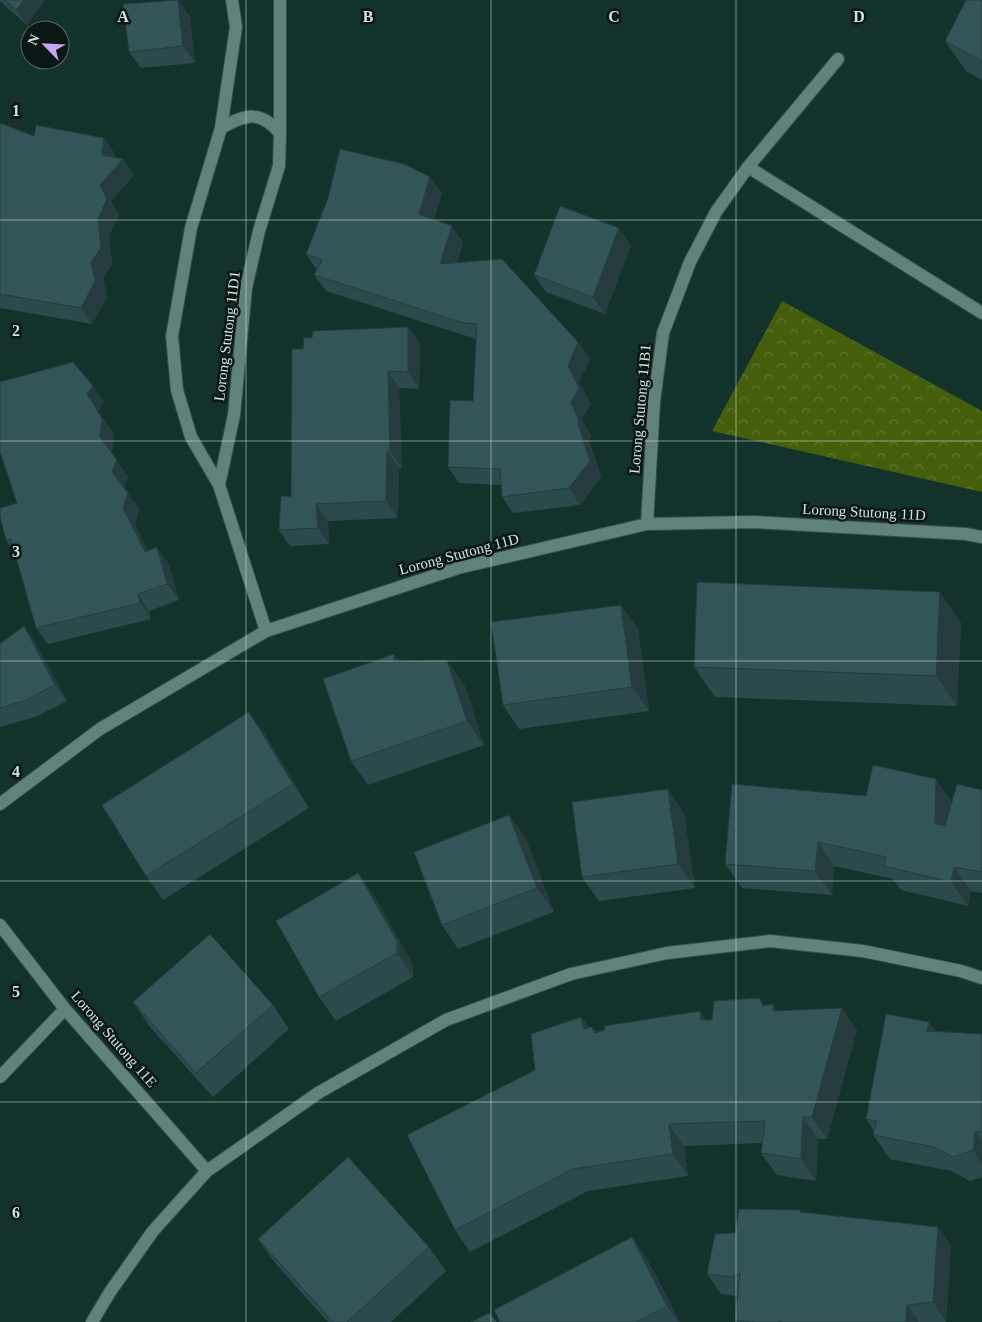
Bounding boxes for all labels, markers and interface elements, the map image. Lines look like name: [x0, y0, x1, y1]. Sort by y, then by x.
text: A: [117, 8, 129, 25]
text: B: [363, 8, 374, 25]
text: C: [608, 8, 620, 25]
text: D: [853, 8, 865, 25]
north arrow: [20, 20, 70, 70]
text: N: [25, 32, 42, 48]
text: 1: [12, 102, 20, 119]
street label: Lorong Stutong 11D1: [211, 270, 243, 402]
text: 2: [12, 322, 20, 339]
street label: Lorong Stutong 11B1: [626, 343, 654, 475]
street label: Lorong Stutong 11D: [802, 501, 926, 523]
street label: Lorong Stutong 11D: [397, 530, 521, 578]
text: 3: [12, 543, 20, 560]
text: 4: [12, 763, 20, 780]
text: 5: [12, 983, 20, 1000]
street label: Lorong Stutong 11E: [68, 988, 160, 1090]
text: 6: [12, 1204, 20, 1221]

